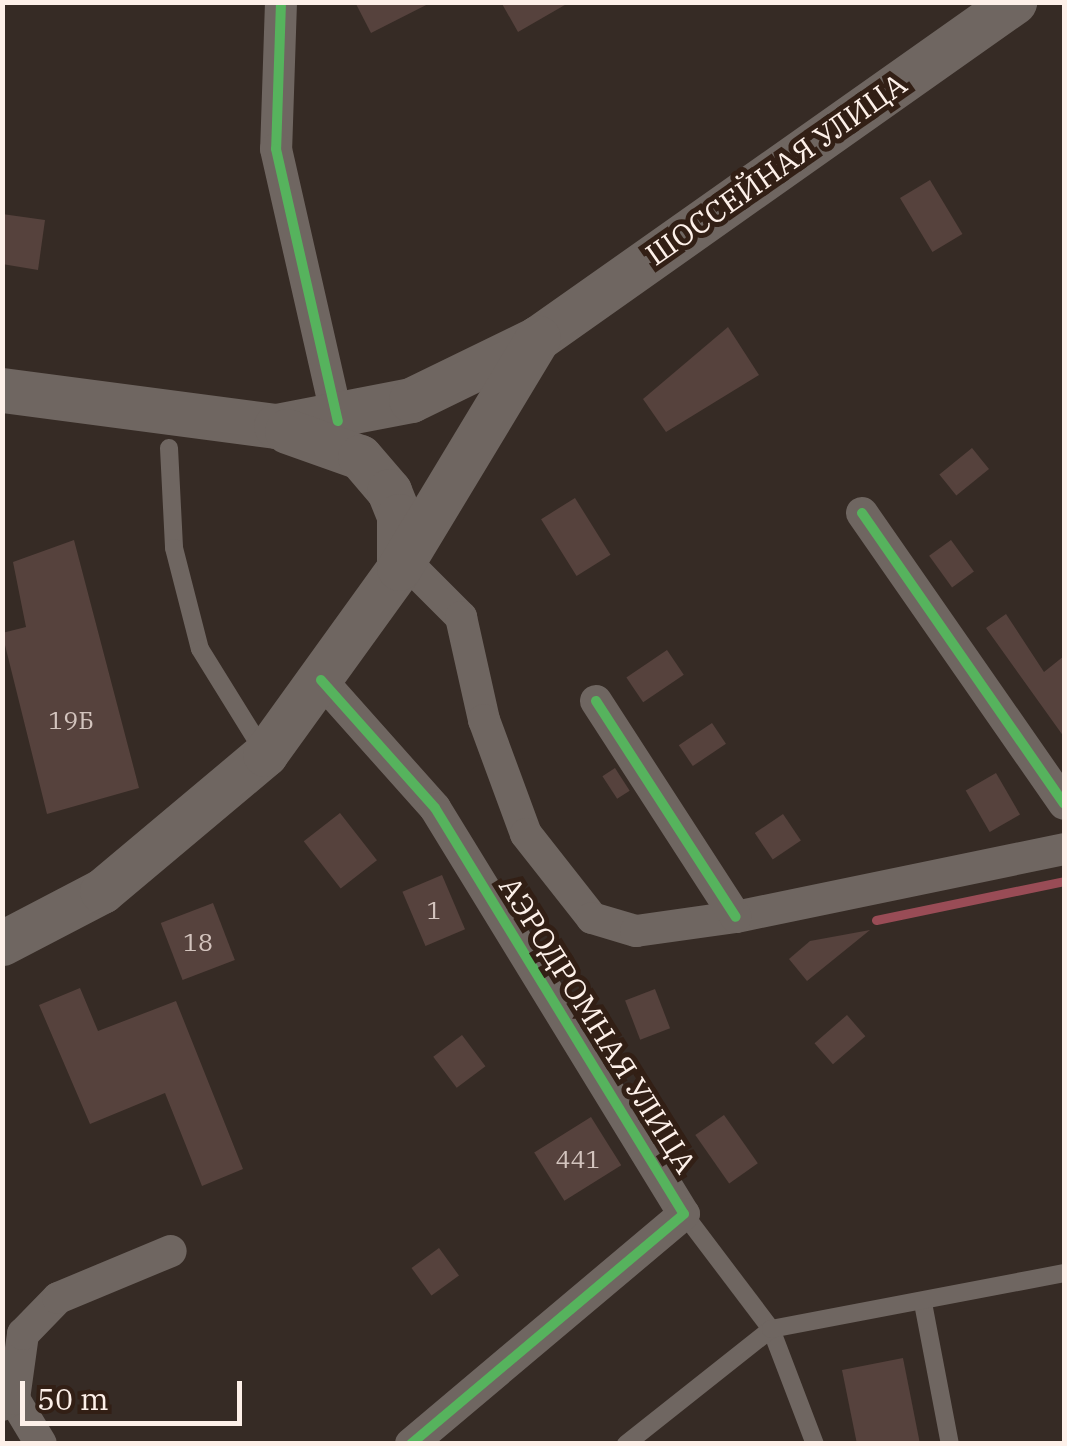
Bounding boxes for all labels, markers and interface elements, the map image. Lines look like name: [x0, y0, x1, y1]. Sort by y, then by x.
street label: ШОССЕЙНАЯ УЛИЦА: [639, 65, 913, 273]
house number: 19Б: [48, 705, 94, 735]
street label: АЭРОДРОМНАЯ УЛИЦА: [492, 870, 704, 1180]
house number: 1: [427, 895, 441, 925]
house number: 18: [183, 927, 213, 957]
house number: 441: [556, 1144, 600, 1174]
scale bar: [25, 1361, 248, 1423]
text: 50 m: [37, 1379, 109, 1418]

